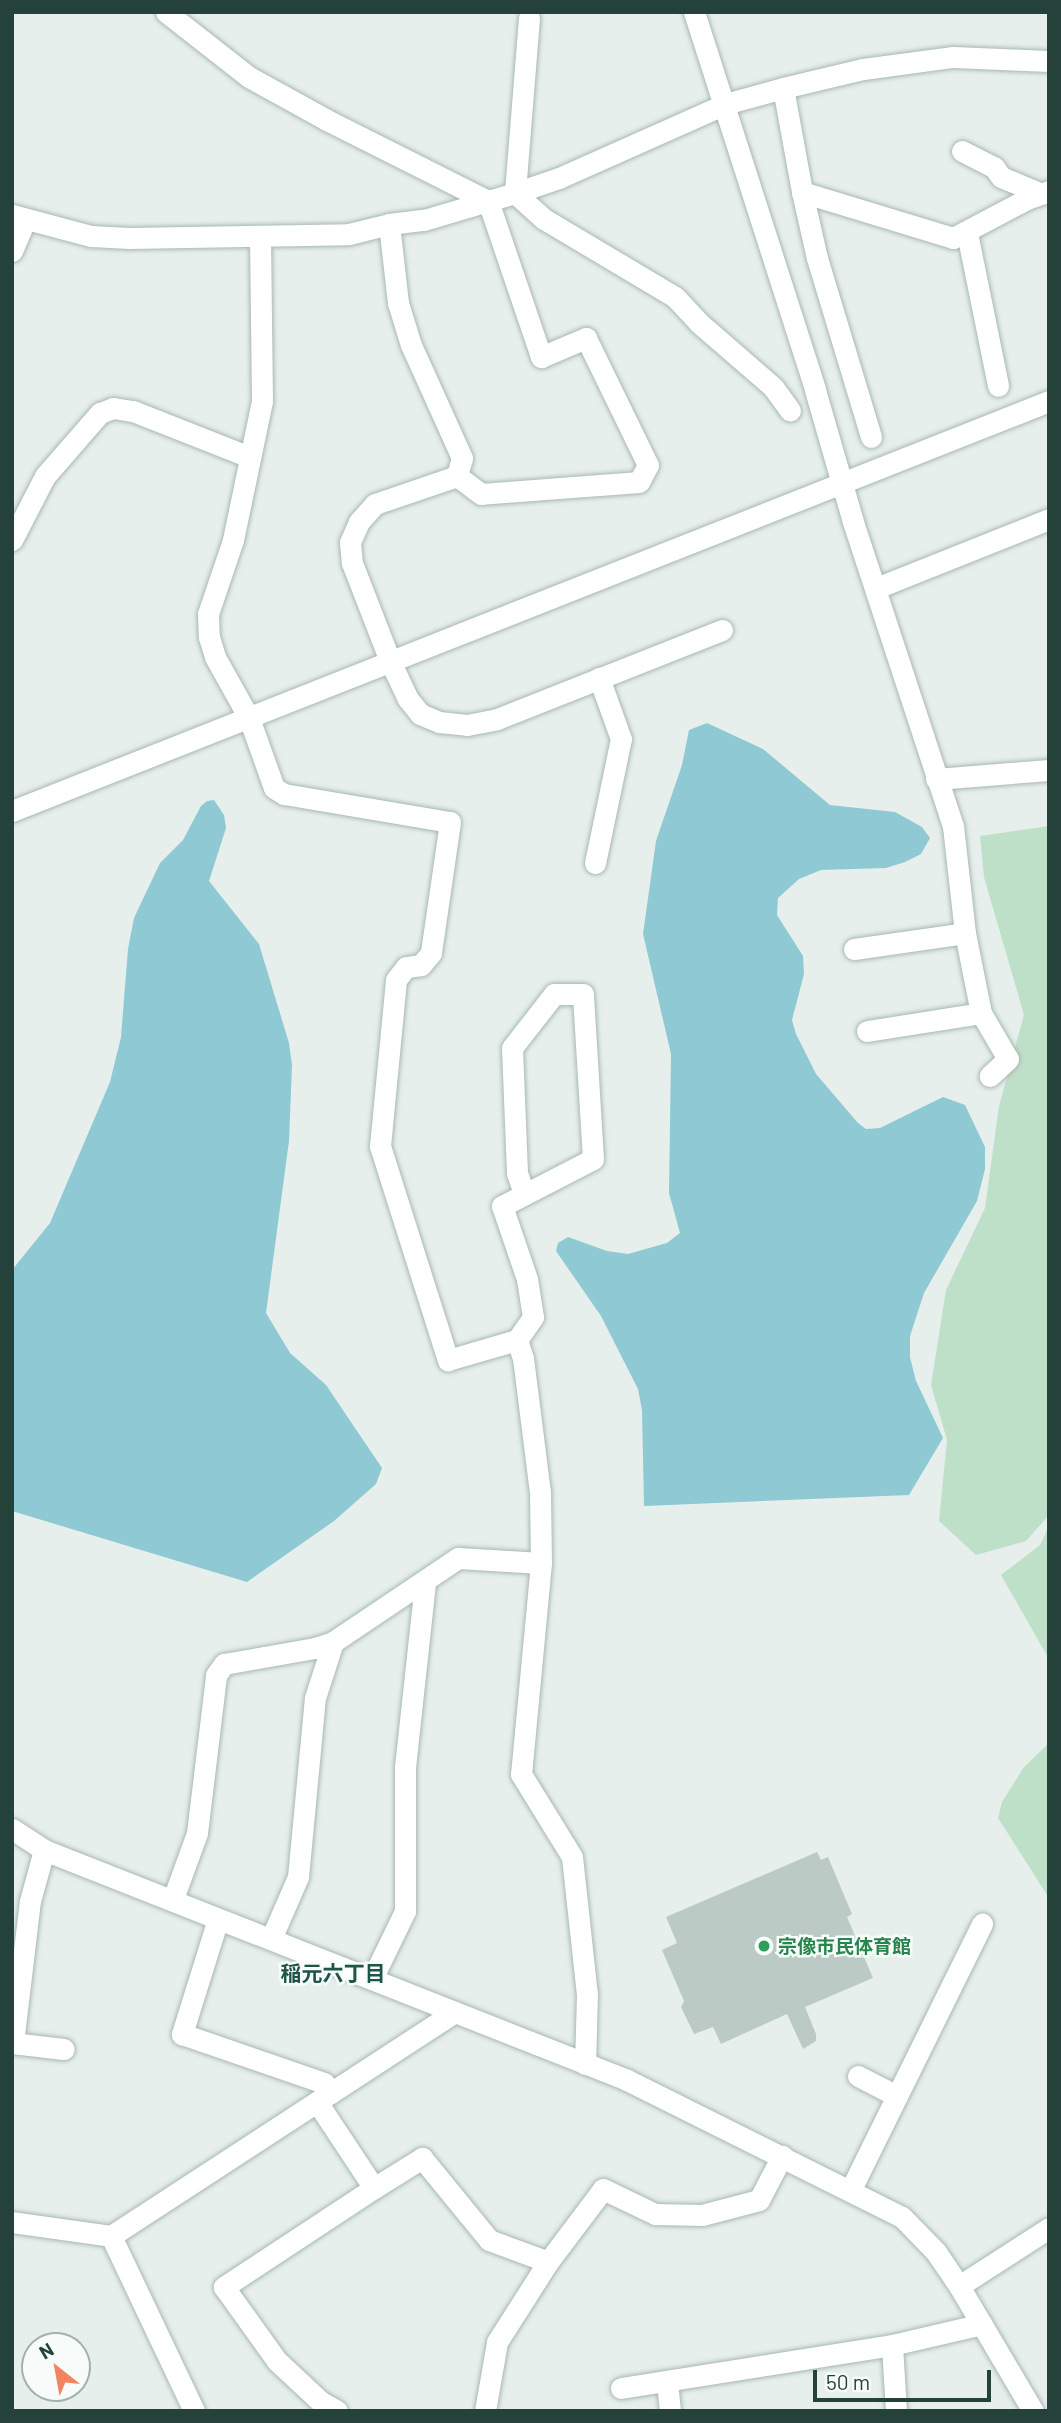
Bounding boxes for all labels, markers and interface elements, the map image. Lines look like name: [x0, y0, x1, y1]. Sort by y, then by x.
place label: 宗像市民体育館: [778, 1935, 911, 1957]
marker: 宗像市民体育館: [756, 1938, 772, 1954]
district label: 稲元六丁目: [281, 1960, 385, 1986]
north arrow: [21, 2332, 91, 2402]
text: N: [35, 2337, 57, 2363]
scale bar: [816, 2356, 995, 2400]
text: 50 m: [826, 2369, 870, 2394]

